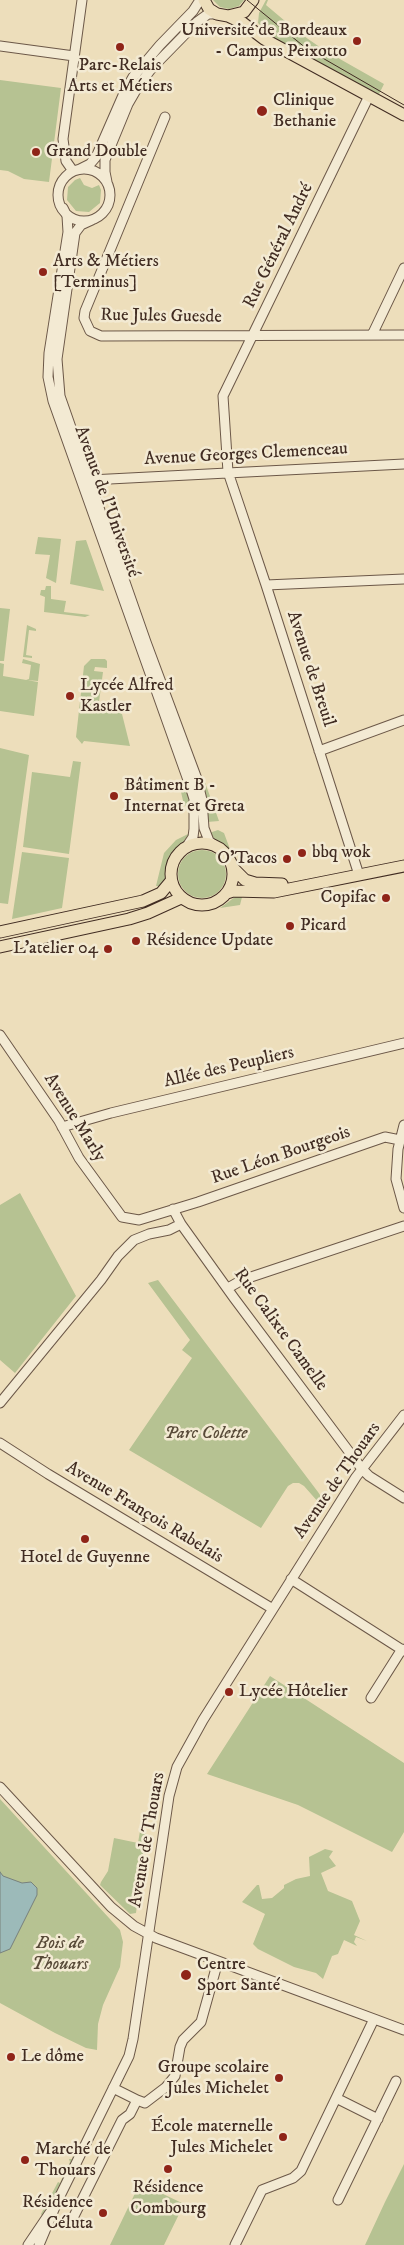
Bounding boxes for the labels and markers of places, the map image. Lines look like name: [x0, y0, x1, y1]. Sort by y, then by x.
place label: Université de Bordeaux - Campus Peixotto: [181, 20, 347, 62]
marker: Université de Bordeaux - Campus Peixotto: [351, 35, 363, 47]
marker: Parc-Relais Arts et Métiers: [114, 41, 126, 53]
place label: Parc-Relais Arts et Métiers: [67, 55, 173, 98]
place label: Clinique Bethanie: [273, 90, 336, 132]
marker: Clinique Bethanie: [255, 104, 269, 118]
place label: Grand Double: [46, 141, 147, 163]
marker: Grand Double: [30, 146, 42, 158]
place label: Arts & Métiers [Terminus]: [53, 251, 159, 294]
marker: Arts & Métiers [Terminus]: [37, 266, 49, 278]
place label: Lycée Alfred Kastler: [80, 675, 173, 718]
marker: Lycée Alfred Kastler: [64, 690, 76, 702]
place label: Bâtiment B - Internat et Greta: [124, 775, 245, 818]
marker: Bâtiment B - Internat et Greta: [108, 790, 120, 802]
place label: bbq wok: [312, 842, 371, 864]
marker: bbq wok: [296, 847, 308, 859]
place label: O'Tacos: [217, 848, 277, 870]
marker: O'Tacos: [281, 853, 293, 865]
place label: Copifac: [320, 887, 376, 909]
marker: Copifac: [380, 892, 392, 904]
place label: Picard: [300, 915, 346, 937]
marker: Picard: [284, 920, 296, 932]
place label: Résidence Update: [146, 930, 273, 952]
marker: Résidence Update: [130, 935, 142, 947]
place label: L'atelier 04: [13, 938, 98, 960]
marker: L'atelier 04: [102, 943, 114, 955]
marker: Hotel de Guyenne: [79, 1533, 91, 1545]
place label: Hotel de Guyenne: [20, 1547, 150, 1569]
place label: Lycée Hôtelier: [239, 1681, 348, 1703]
marker: Lycée Hôtelier: [223, 1686, 235, 1698]
place label: Centre Sport Santé: [197, 1954, 280, 1996]
marker: Centre Sport Santé: [179, 1968, 193, 1982]
place label: Le dôme: [21, 2046, 84, 2068]
marker: Le dôme: [5, 2051, 17, 2063]
place label: Groupe scolaire Jules Michelet: [158, 2057, 269, 2100]
marker: Groupe scolaire Jules Michelet: [273, 2072, 285, 2084]
place label: École maternelle Jules Michelet: [151, 2116, 273, 2158]
marker: École maternelle Jules Michelet: [277, 2131, 289, 2143]
place label: Marché de Thouars: [35, 2139, 111, 2182]
marker: Marché de Thouars: [19, 2154, 31, 2166]
marker: Résidence Combourg: [162, 2163, 174, 2175]
place label: Résidence Combourg: [130, 2177, 206, 2220]
place label: Résidence Céluta: [22, 2192, 93, 2234]
marker: Résidence Céluta: [97, 2207, 109, 2219]

